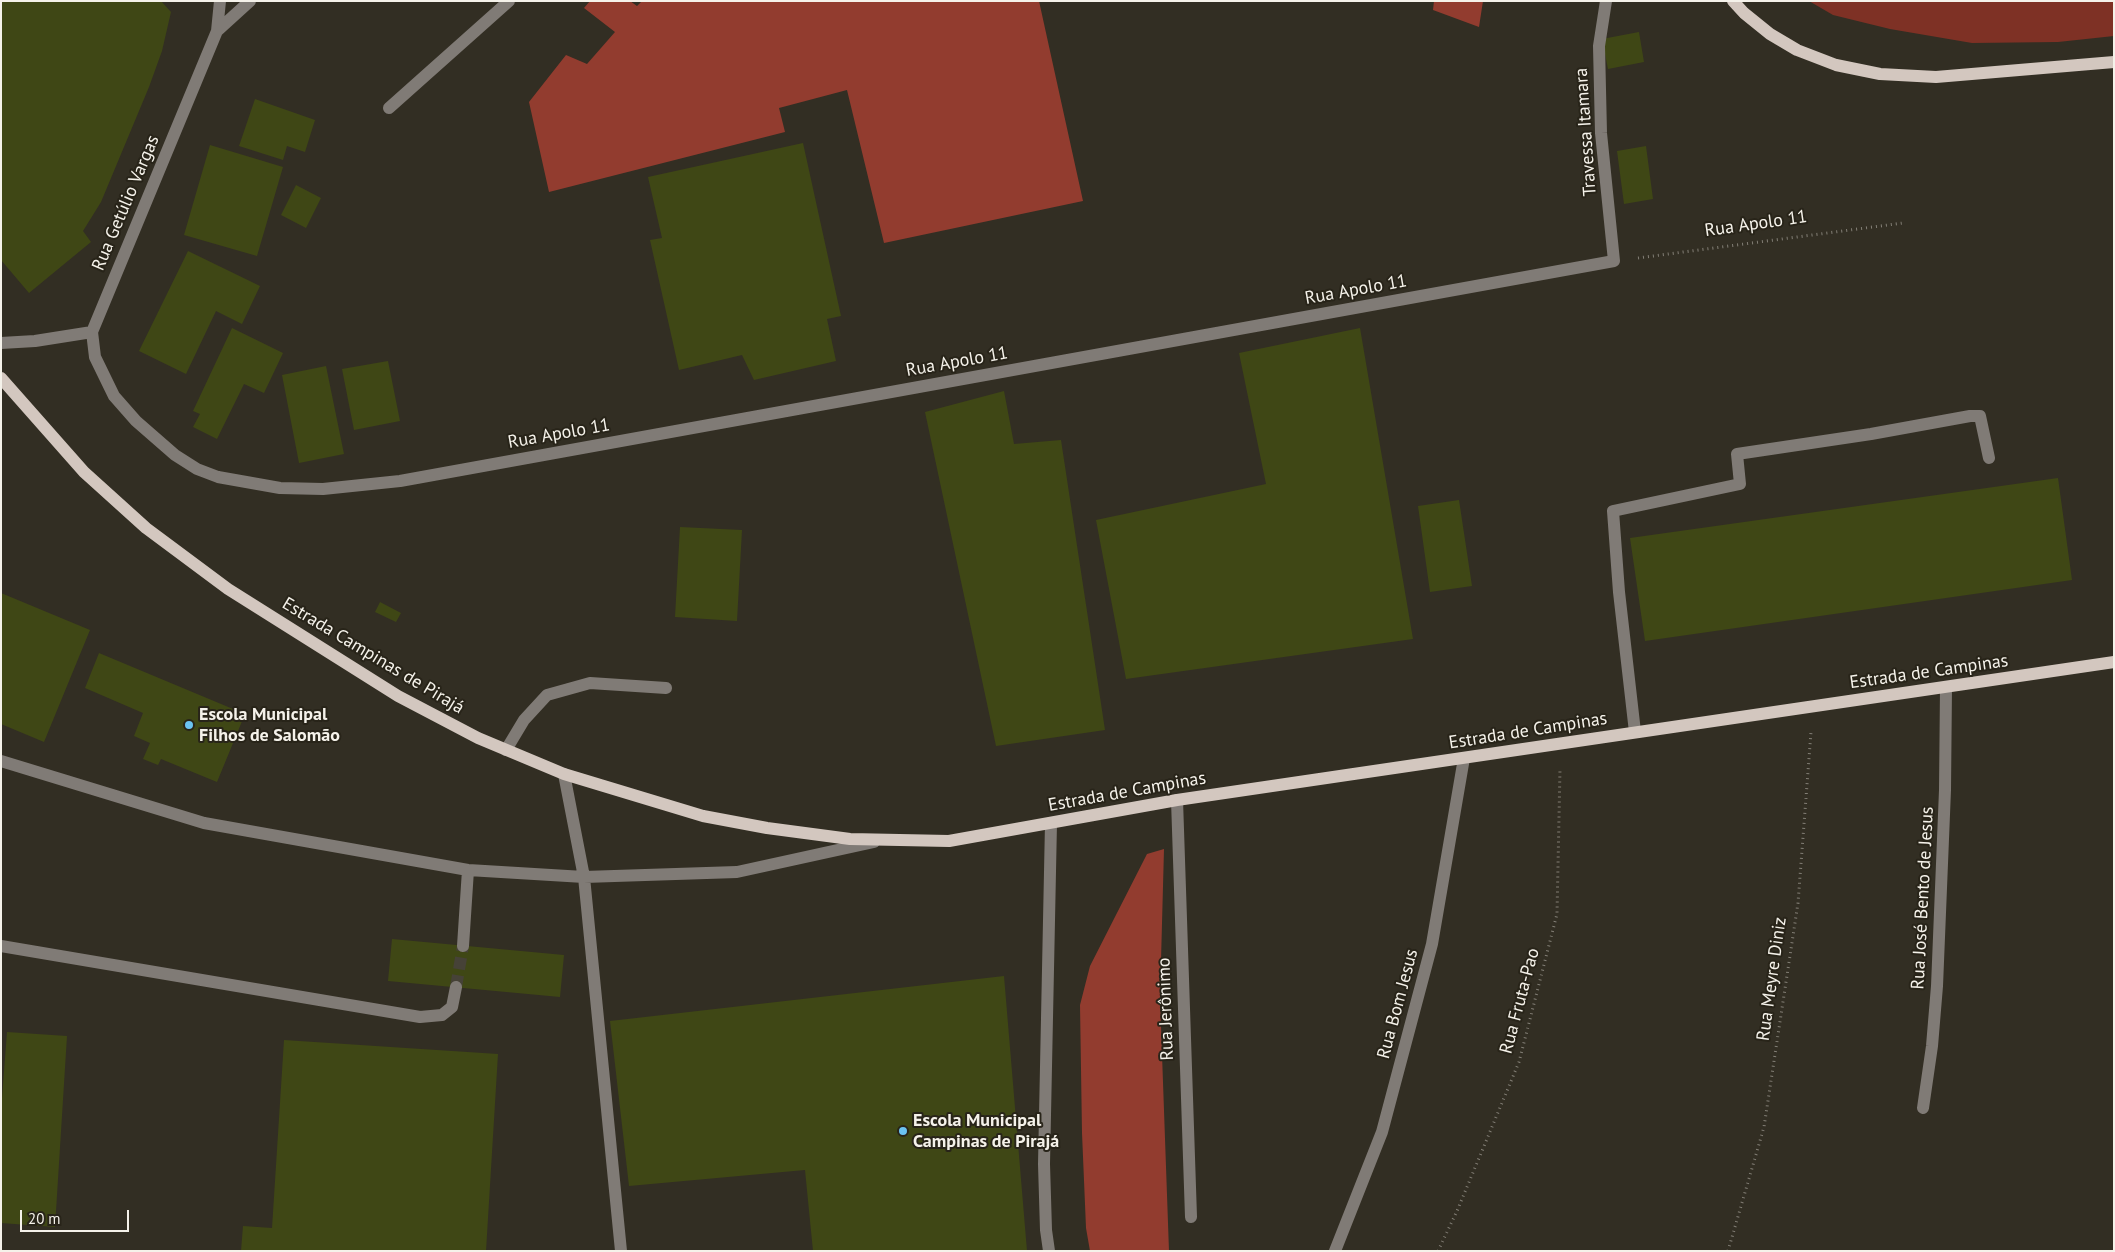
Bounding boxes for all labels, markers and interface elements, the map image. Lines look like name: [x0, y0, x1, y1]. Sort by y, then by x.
street label: Travessa Itamara: [1571, 67, 1601, 197]
street label: Rua Getúlio Vargas: [88, 132, 164, 274]
street label: Rua Apolo 11: [1703, 206, 1809, 242]
street label: Rua Apolo 11: [1303, 270, 1409, 310]
street label: Rua Apolo 11: [904, 342, 1010, 382]
street label: Rua Apolo 11: [506, 414, 612, 454]
street label: Estrada Campinas de Pirajá: [278, 593, 468, 719]
street label: Estrada de Campinas: [1848, 650, 2010, 694]
place label: Escola Municipal Filhos de Salomão: [199, 704, 340, 746]
street label: Estrada de Campinas: [1447, 708, 1609, 754]
marker: Escola Municipal Filhos de Salomão: [183, 719, 195, 731]
street label: Estrada de Campinas: [1046, 767, 1208, 817]
street label: Rua José Bento de Jesus: [1907, 806, 1939, 990]
street label: Rua Meyre Diniz: [1753, 916, 1791, 1042]
street label: Rua Fruta-Pao: [1496, 946, 1544, 1056]
street label: Rua Bom Jesus: [1373, 947, 1423, 1061]
street label: Rua Jerônimo: [1153, 957, 1179, 1061]
place label: Escola Municipal Campinas de Pirajá: [913, 1110, 1059, 1152]
marker: Escola Municipal Campinas de Pirajá: [897, 1125, 909, 1137]
scale bar: [22, 1200, 131, 1232]
text: 20 m: [28, 1209, 61, 1228]

